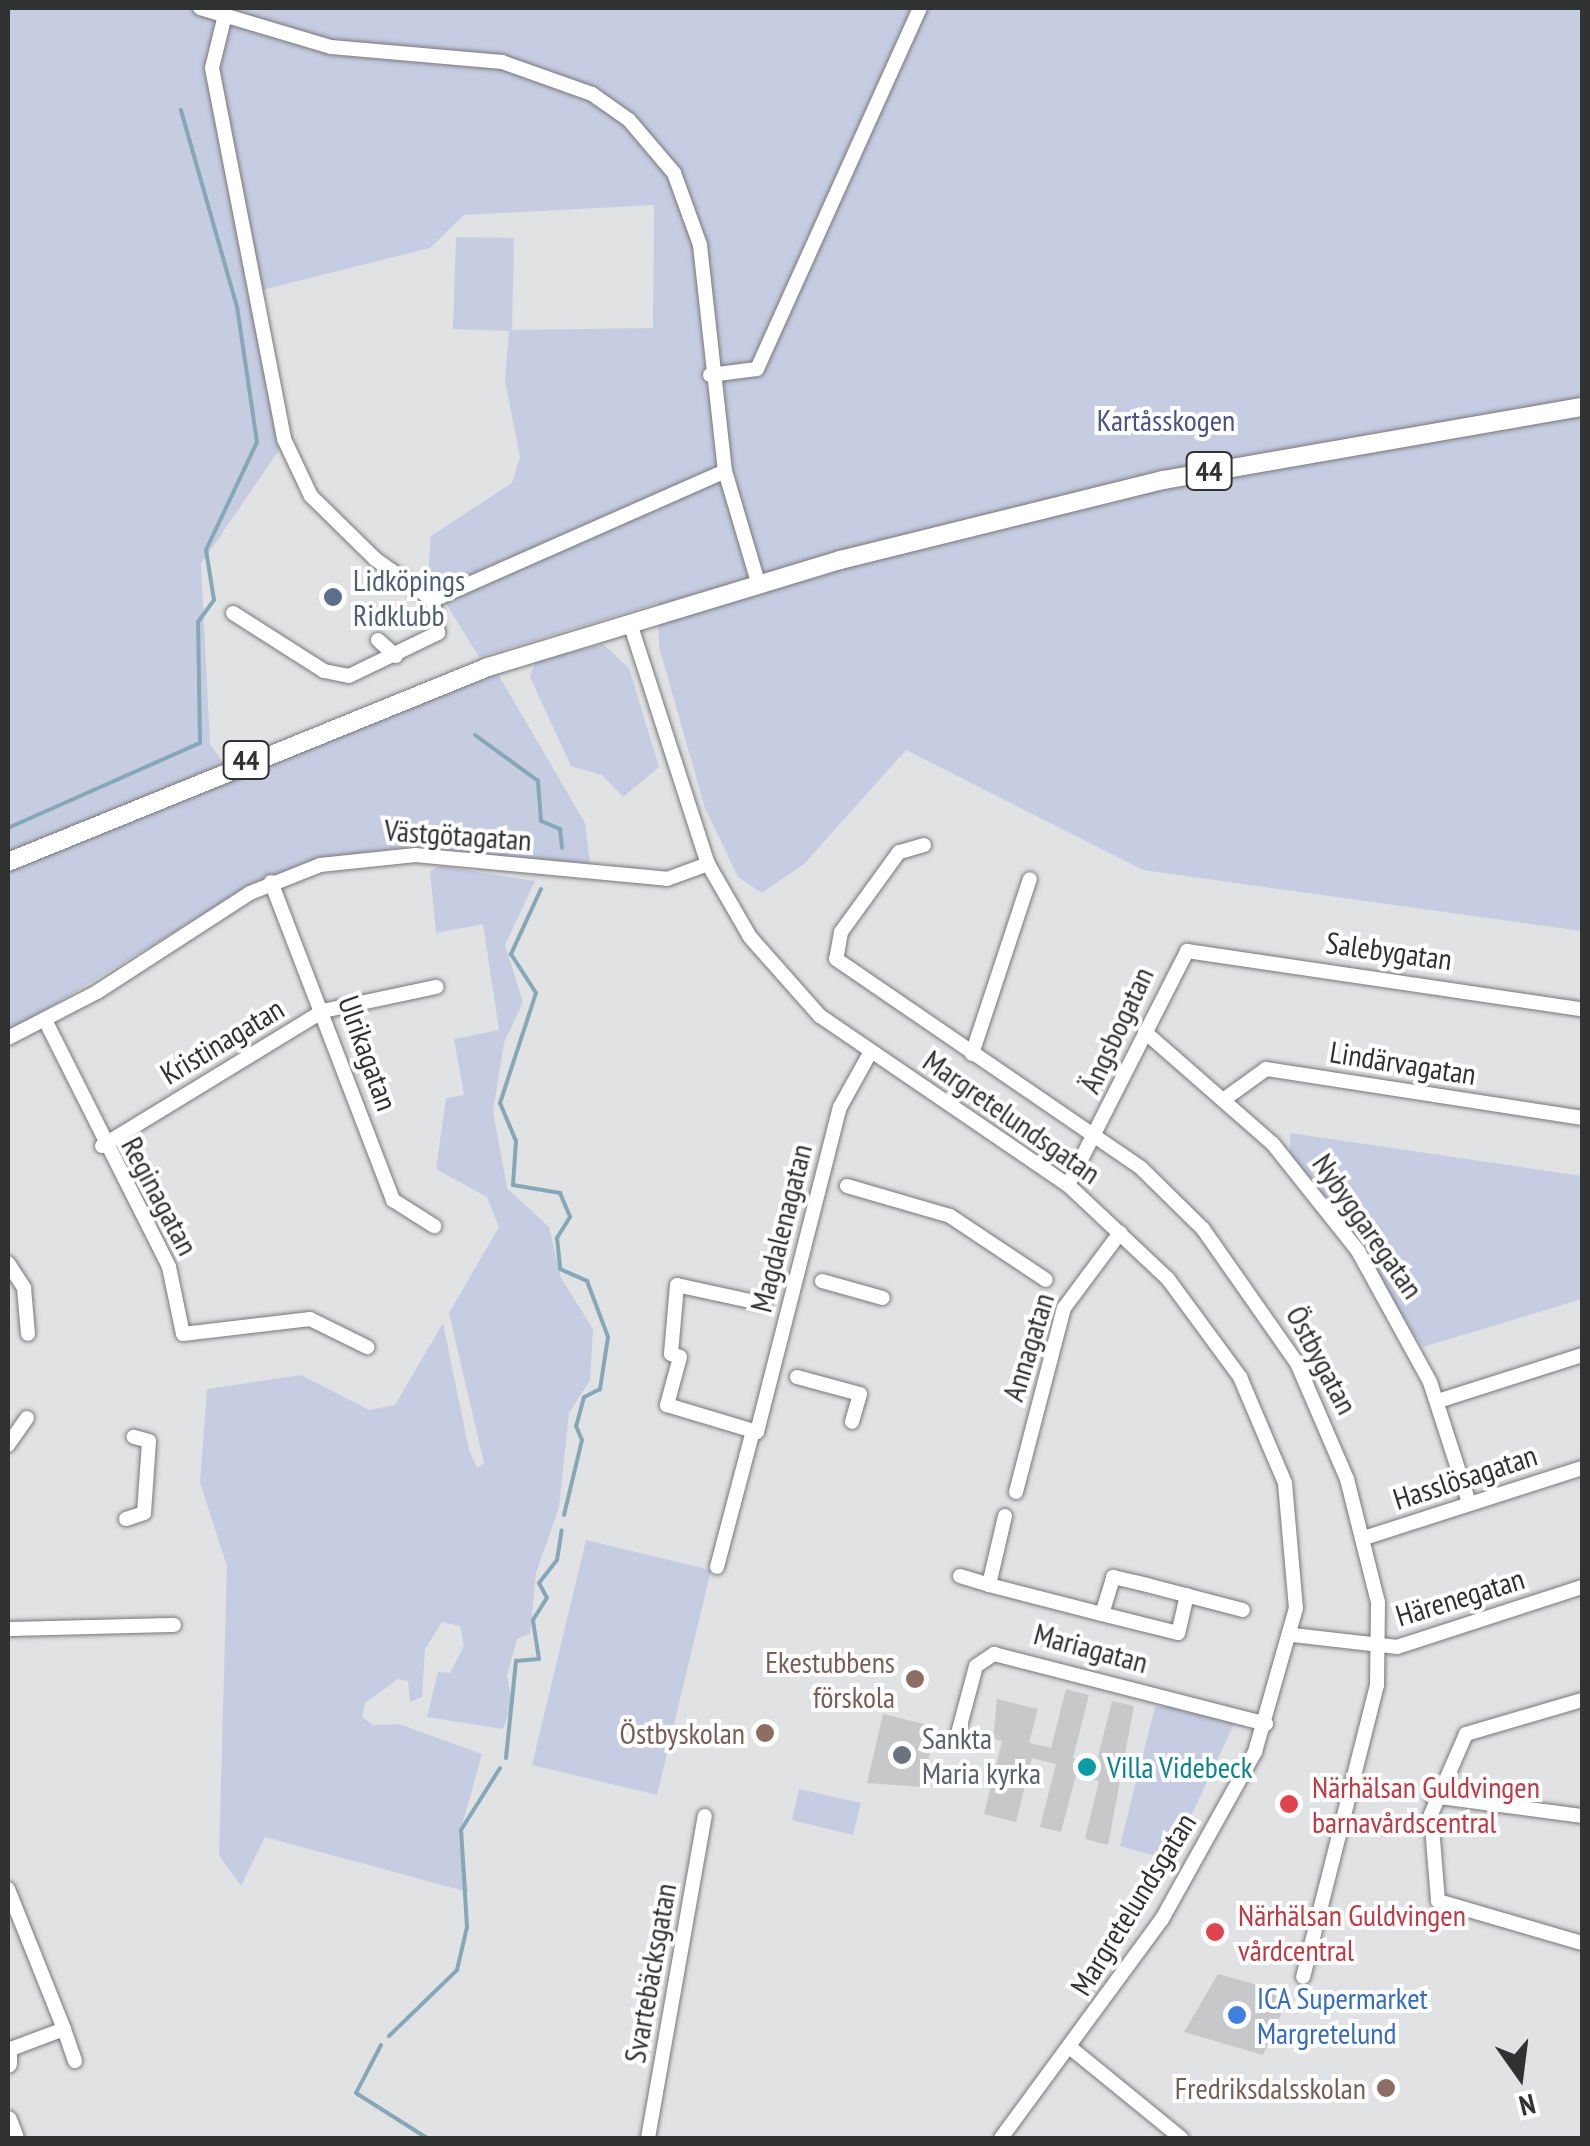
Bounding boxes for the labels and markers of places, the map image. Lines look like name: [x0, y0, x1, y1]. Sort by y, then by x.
place label: Lidköpings Ridklubb: [353, 562, 465, 632]
marker: Lidköpings Ridklubb: [322, 586, 344, 608]
place label: Ekestubbens förskola: [765, 1644, 895, 1714]
marker: Ekestubbens förskola: [904, 1668, 926, 1690]
place label: Östbyskolan: [620, 1715, 745, 1751]
place label: Sankta Maria kyrka: [922, 1720, 1041, 1790]
marker: Östbyskolan: [754, 1722, 776, 1744]
marker: Sankta Maria kyrka: [891, 1744, 913, 1766]
place label: Villa Videbeck: [1107, 1749, 1253, 1785]
marker: Villa Videbeck: [1076, 1756, 1098, 1778]
place label: Närhälsan Guldvingen barnavårdscentral: [1312, 1769, 1540, 1840]
marker: Närhälsan Guldvingen barnavårdscentral: [1276, 1791, 1302, 1817]
place label: Närhälsan Guldvingen vårdcentral: [1238, 1897, 1466, 1968]
marker: Närhälsan Guldvingen vårdcentral: [1202, 1919, 1228, 1945]
place label: ICA Supermarket Margretelund: [1257, 1980, 1429, 2050]
marker: ICA Supermarket Margretelund: [1226, 2004, 1248, 2026]
place label: Fredriksdalsskolan: [1175, 2070, 1366, 2106]
marker: Fredriksdalsskolan: [1375, 2077, 1397, 2099]

